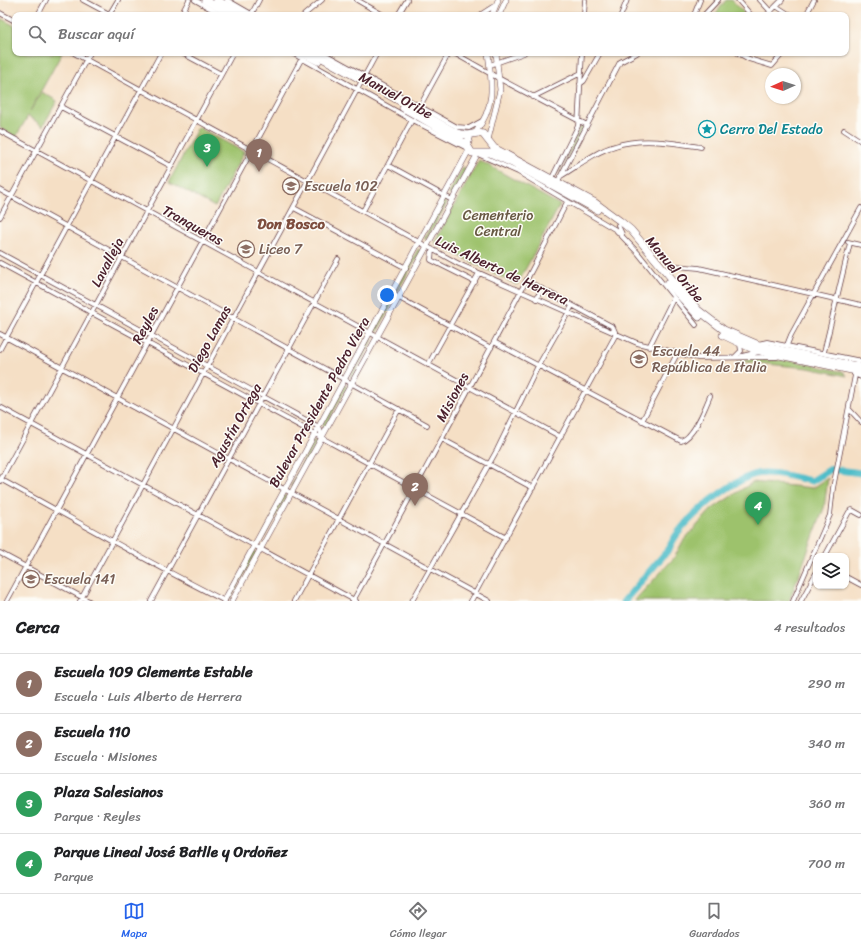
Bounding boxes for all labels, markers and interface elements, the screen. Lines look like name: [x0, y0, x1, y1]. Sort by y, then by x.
search box: [12, 12, 849, 56]
text: Buscar aquí: [58, 21, 135, 47]
icon: search: [26, 23, 48, 45]
street label: Manuel Oribe: [354, 65, 437, 126]
north arrow: [765, 68, 801, 104]
place label: Cerro Del Estado: [720, 117, 823, 142]
place icon: Cerro Del Estado: [697, 119, 717, 139]
pin: 3: [194, 134, 220, 167]
pin: 1: [246, 139, 272, 172]
place label: Escuela 102: [304, 174, 378, 199]
school or university icon: Escuela 102: [281, 176, 301, 196]
street label: Tranqueras: [157, 198, 229, 253]
park label: Cementerio Central: [463, 203, 533, 244]
district label: Don Bosco: [257, 211, 325, 237]
street label: Luis Alberto de Herrera: [431, 229, 573, 313]
street label: Manuel Oribe: [639, 230, 710, 309]
street label: Lavalleja: [84, 233, 131, 292]
place label: Liceo 7: [259, 237, 303, 262]
school or university icon: Liceo 7: [236, 239, 256, 259]
your location: [377, 285, 397, 305]
street label: Diego Lamas: [181, 301, 238, 378]
street label: Reyles: [125, 302, 166, 349]
street label: Bulevar Presidente Pedro Viera: [262, 312, 377, 492]
place label: Escuela 44 República de Italia: [652, 339, 767, 380]
school or university icon: Escuela 44 República de Italia: [629, 349, 649, 369]
street label: Misiones: [429, 368, 476, 427]
street label: Agustín Ortega: [202, 378, 269, 473]
pin: 2: [402, 473, 428, 506]
pin: 4: [745, 492, 771, 525]
map controls: [813, 553, 849, 589]
button: layers: [813, 553, 849, 589]
place label: Escuela 141: [44, 567, 115, 592]
school or university icon: Escuela 141: [21, 569, 41, 589]
text: Cerca: [16, 612, 59, 642]
text: 4 resultados: [774, 616, 845, 639]
text: Escuela 109 Clemente Estable: [54, 659, 253, 685]
text: 1: [26, 672, 32, 695]
text: 290 m: [808, 672, 845, 695]
text: Escuela · Luis Alberto de Herrera: [54, 685, 242, 708]
text: Escuela 110: [54, 719, 131, 745]
text: 2: [25, 732, 33, 755]
text: 340 m: [808, 732, 845, 755]
text: Escuela · Misiones: [54, 745, 157, 768]
text: Plaza Salesianos: [54, 779, 163, 805]
text: 3: [25, 792, 33, 815]
text: 360 m: [809, 792, 845, 815]
text: Parque · Reyles: [54, 805, 141, 828]
text: Parque Lineal José Batlle y Ordoñez: [54, 839, 288, 865]
text: 4: [25, 852, 33, 875]
text: 700 m: [808, 852, 845, 875]
text: Parque: [54, 865, 93, 888]
tab: Mapa: [121, 900, 147, 943]
tab: Cómo llegar: [390, 900, 447, 943]
tab: Guardados: [689, 900, 740, 943]

